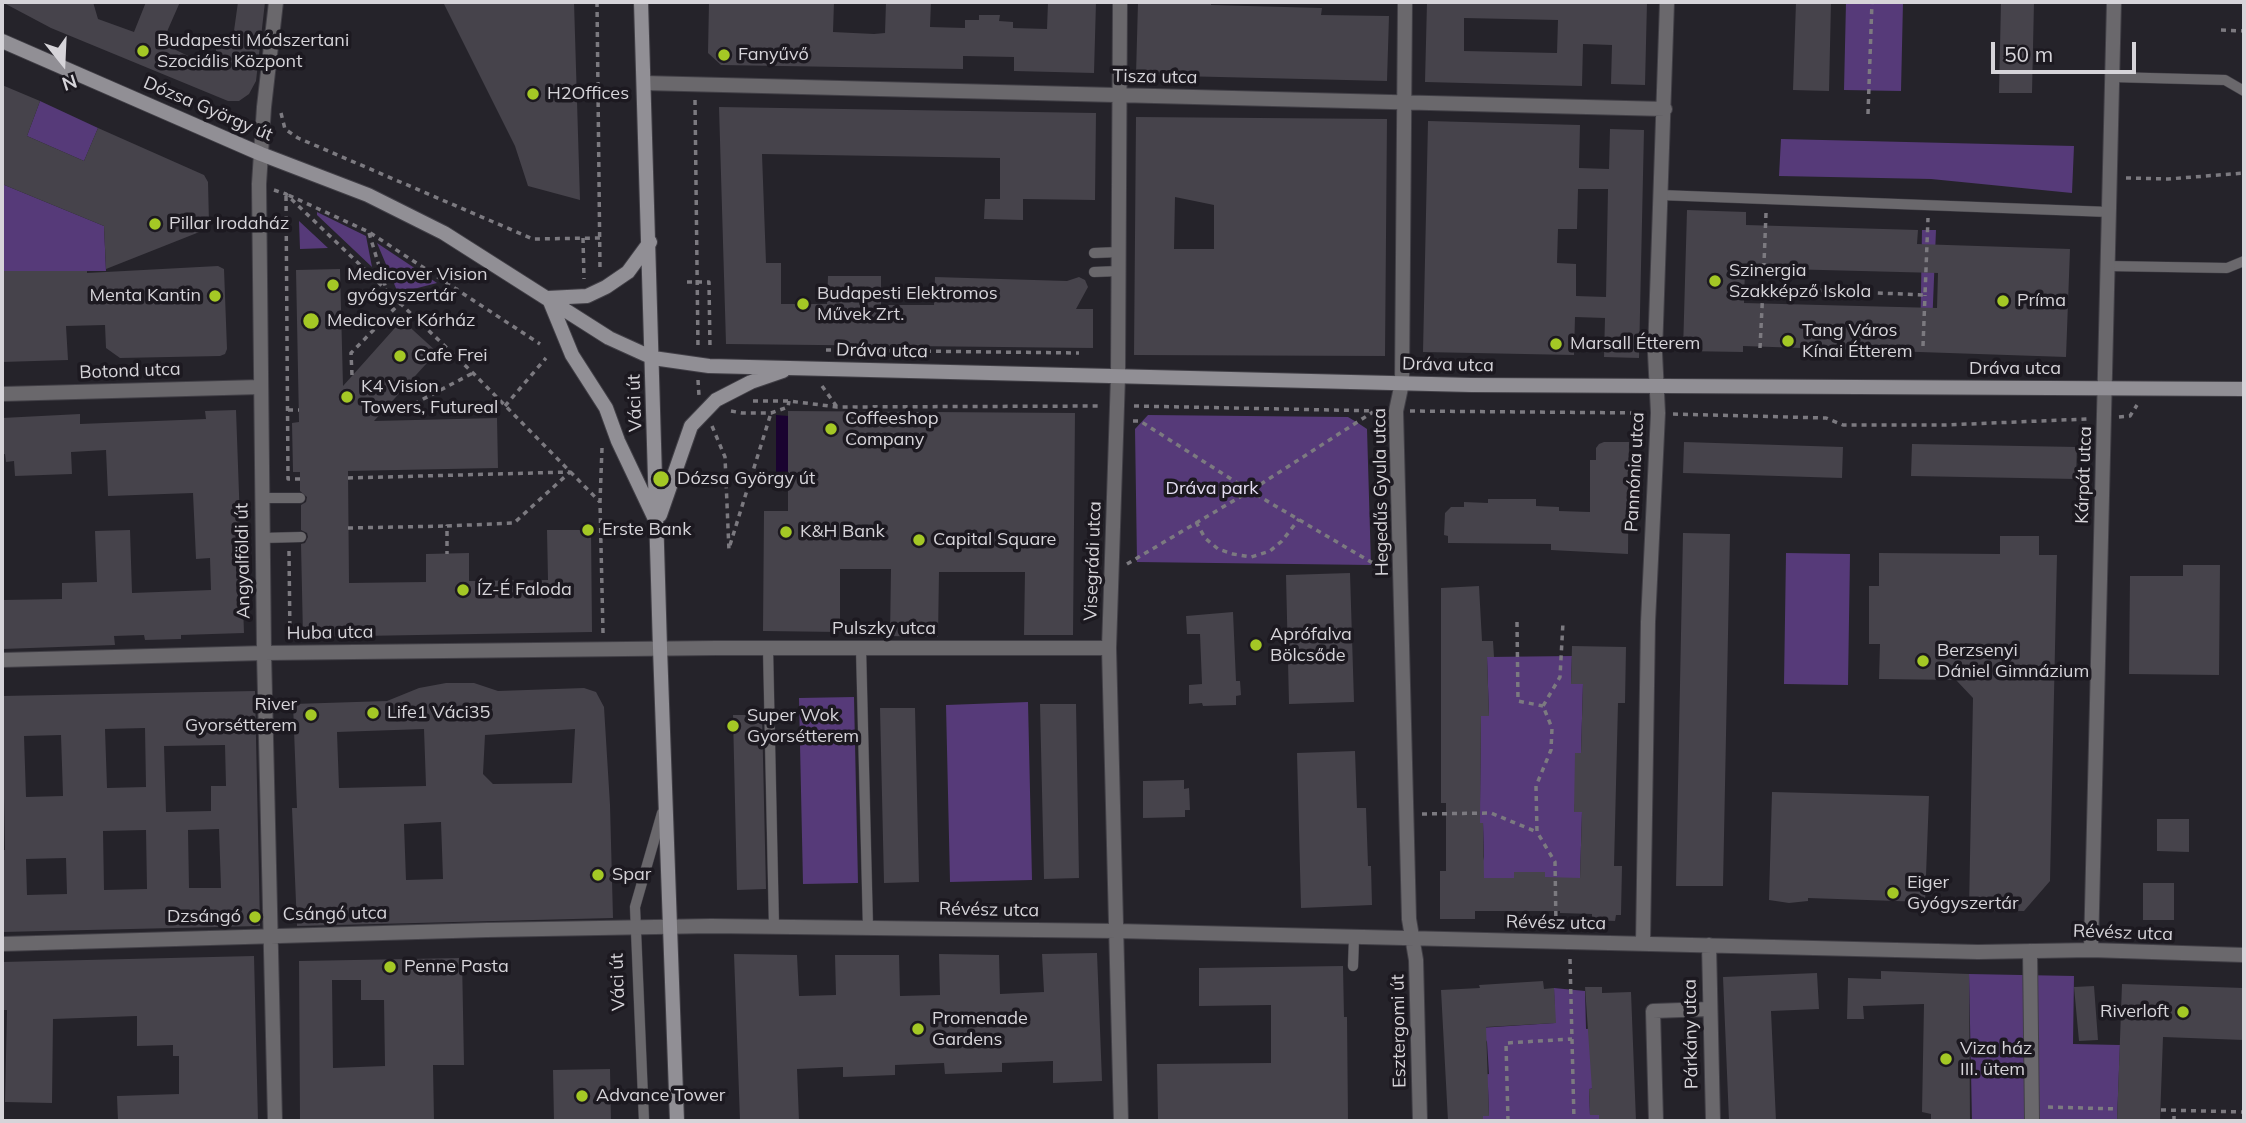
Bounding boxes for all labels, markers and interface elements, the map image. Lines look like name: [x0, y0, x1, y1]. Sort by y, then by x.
north arrow: [28, 28, 98, 98]
scale bar: [1994, 28, 2139, 72]
place label: Budapesti Módszertani Szociális Központ: [157, 30, 349, 72]
text: 50 m: [2004, 41, 2053, 67]
marker: Budapesti Módszertani Szociális Központ: [135, 43, 151, 59]
place label: Fanyűvő: [738, 44, 809, 66]
marker: Fanyűvő: [716, 47, 732, 63]
street label: Tisza utca: [1112, 65, 1198, 89]
text: N: [59, 69, 80, 97]
street label: Dózsa György út: [140, 72, 276, 146]
place label: H2Offices: [547, 83, 629, 105]
marker: H2Offices: [525, 86, 541, 102]
place label: Pillar Irodaház: [169, 213, 289, 235]
marker: Pillar Irodaház: [147, 216, 163, 232]
place label: Szinergia Szakképző Iskola: [1729, 260, 1871, 302]
place label: Medicover Vision gyógyszertár: [347, 264, 488, 306]
marker: Szinergia Szakképző Iskola: [1707, 273, 1723, 289]
marker: Medicover Vision gyógyszertár: [325, 277, 341, 293]
place label: Budapesti Elektromos Művek Zrt.: [817, 283, 998, 326]
place label: Menta Kantin: [90, 285, 201, 307]
marker: Menta Kantin: [207, 288, 223, 304]
place label: Príma: [2017, 290, 2066, 312]
marker: Príma: [1995, 293, 2011, 309]
marker: Budapesti Elektromos Művek Zrt.: [795, 296, 811, 312]
place label: Medicover Kórház: [327, 310, 475, 332]
marker: Medicover Kórház: [301, 311, 321, 331]
place label: Tang Város Kínai Étterem: [1802, 320, 1913, 362]
place label: Marsall Étterem: [1570, 333, 1700, 355]
marker: Tang Város Kínai Étterem: [1780, 333, 1796, 349]
marker: Marsall Étterem: [1548, 336, 1564, 352]
street label: Dráva utca: [836, 339, 928, 363]
place label: Cafe Frei: [414, 345, 488, 367]
marker: Cafe Frei: [392, 348, 408, 364]
street label: Dráva utca: [1402, 353, 1494, 377]
street label: Botond utca: [79, 358, 181, 384]
street label: Dráva utca: [1969, 358, 2061, 380]
street label: Váci út: [623, 374, 647, 432]
place label: K4 Vision Towers, Futureal: [361, 376, 498, 418]
marker: K4 Vision Towers, Futureal: [339, 389, 355, 405]
place label: Coffeeshop Company: [845, 408, 939, 450]
street label: Hegedűs Gyula utca: [1369, 408, 1393, 576]
street label: Pannónia utca: [1621, 412, 1649, 532]
marker: Coffeeshop Company: [823, 421, 839, 437]
street label: Kárpát utca: [2072, 426, 2096, 524]
place label: Dózsa György út: [677, 468, 815, 490]
marker: Dózsa György út: [651, 469, 671, 489]
park label: Dráva park: [1165, 478, 1259, 500]
street label: Visegrádi utca: [1080, 501, 1106, 621]
street label: Angyalföldi út: [231, 503, 255, 619]
place label: Erste Bank: [602, 519, 691, 541]
place label: K&H Bank: [800, 521, 885, 543]
marker: Erste Bank: [580, 522, 596, 538]
marker: K&H Bank: [778, 524, 794, 540]
place label: Capital Square: [933, 529, 1056, 551]
marker: Capital Square: [911, 532, 927, 548]
place label: ÍZ-É Faloda: [477, 579, 572, 601]
marker: ÍZ-É Faloda: [455, 582, 471, 598]
street label: Pulszky utca: [832, 618, 936, 640]
street label: Huba utca: [286, 621, 374, 645]
place label: Aprófalva Bölcsőde: [1270, 624, 1352, 666]
marker: Aprófalva Bölcsőde: [1248, 637, 1264, 653]
place label: Berzsenyi Dániel Gimnázium: [1937, 640, 2089, 682]
marker: Berzsenyi Dániel Gimnázium: [1915, 653, 1931, 669]
place label: River Gyorsétterem: [185, 694, 297, 736]
place label: Life1 Váci35: [387, 702, 490, 724]
marker: Life1 Váci35: [365, 705, 381, 721]
place label: Super Wok Gyorsétterem: [747, 705, 859, 748]
marker: River Gyorsétterem: [303, 707, 319, 723]
marker: Super Wok Gyorsétterem: [725, 718, 741, 734]
place label: Spar: [612, 864, 651, 886]
marker: Spar: [590, 867, 606, 883]
place label: Eiger Gyógyszertár: [1907, 872, 2019, 914]
marker: Eiger Gyógyszertár: [1885, 885, 1901, 901]
street label: Révész utca: [939, 898, 1039, 922]
street label: Csángó utca: [283, 902, 387, 926]
place label: Dzsángó: [167, 906, 241, 928]
marker: Dzsángó: [247, 909, 263, 925]
street label: Révész utca: [1506, 911, 1606, 935]
street label: Révész utca: [2073, 920, 2173, 946]
street label: Váci út: [606, 953, 630, 1011]
place label: Penne Pasta: [404, 956, 509, 978]
marker: Penne Pasta: [382, 959, 398, 975]
street label: Esztergomi út: [1387, 974, 1411, 1088]
street label: Párkány utca: [1679, 979, 1703, 1089]
place label: Riverloft: [2100, 1001, 2169, 1023]
marker: Riverloft: [2175, 1004, 2191, 1020]
place label: Promenade Gardens: [932, 1008, 1028, 1050]
marker: Promenade Gardens: [910, 1021, 926, 1037]
place label: Viza ház III. ütem: [1960, 1038, 2032, 1080]
marker: Viza ház III. ütem: [1938, 1051, 1954, 1067]
place label: Advance Tower: [596, 1085, 725, 1107]
marker: Advance Tower: [574, 1088, 590, 1104]

